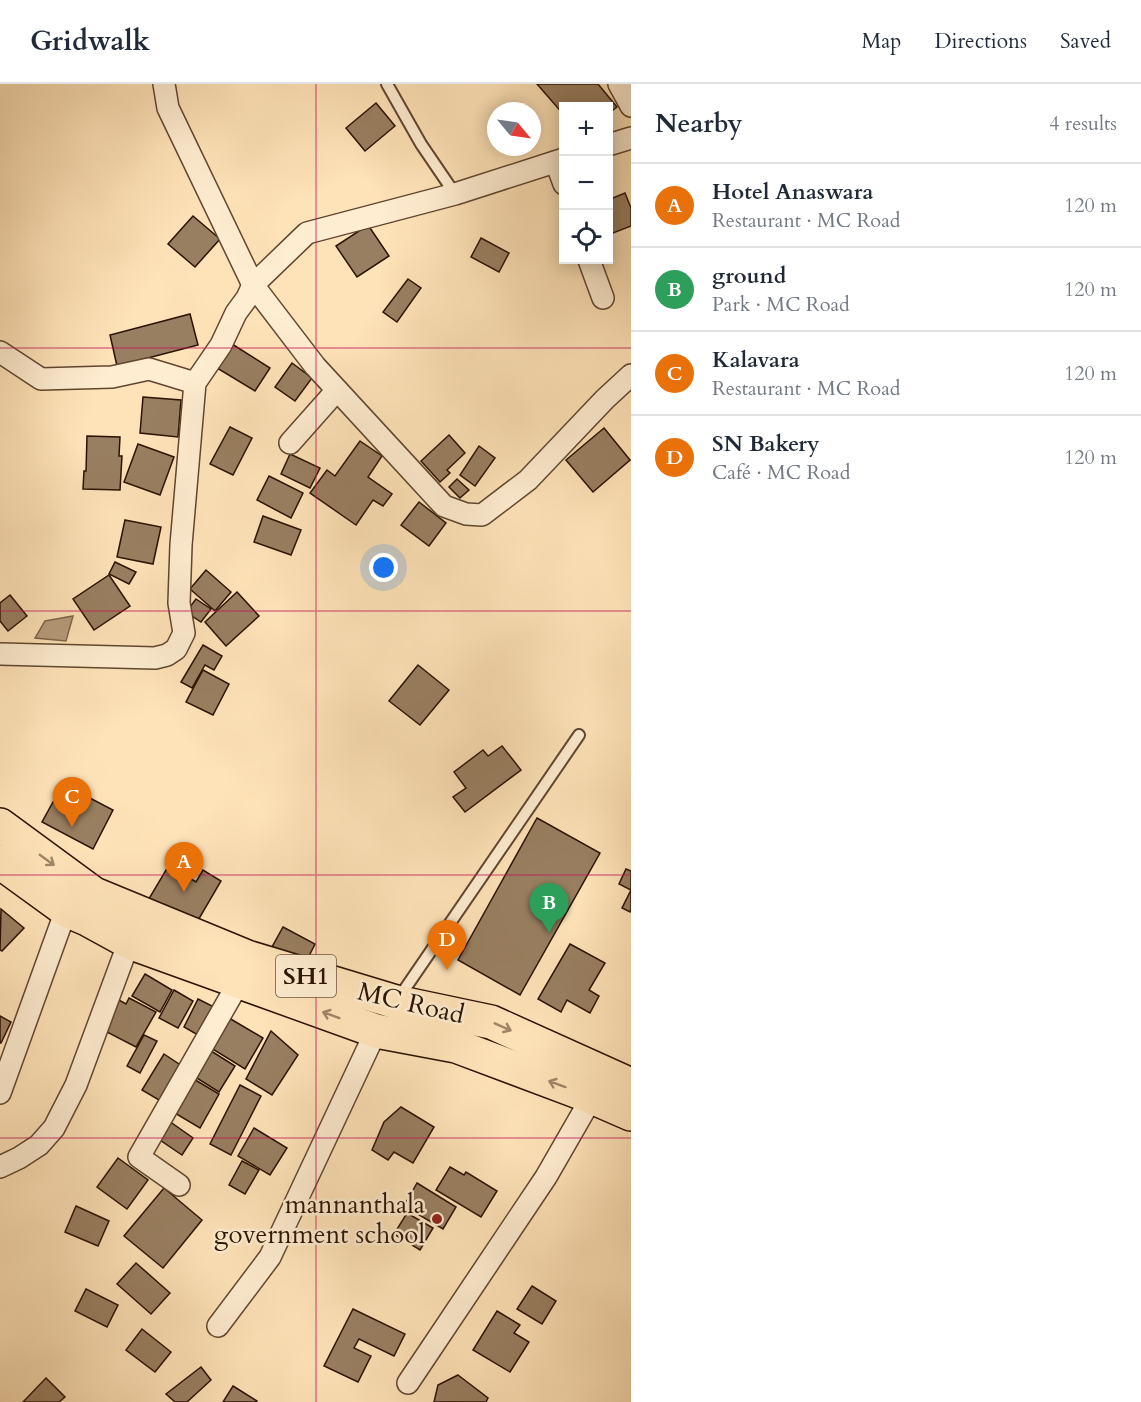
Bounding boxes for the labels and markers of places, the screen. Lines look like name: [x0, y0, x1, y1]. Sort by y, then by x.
pin: C: [52, 778, 92, 827]
pin: A: [164, 842, 204, 892]
pin: B: [530, 884, 568, 933]
pin: D: [428, 920, 466, 970]
place label: mannanthala government school: [214, 1187, 425, 1252]
marker: mannanthala government school: [430, 1212, 444, 1226]

